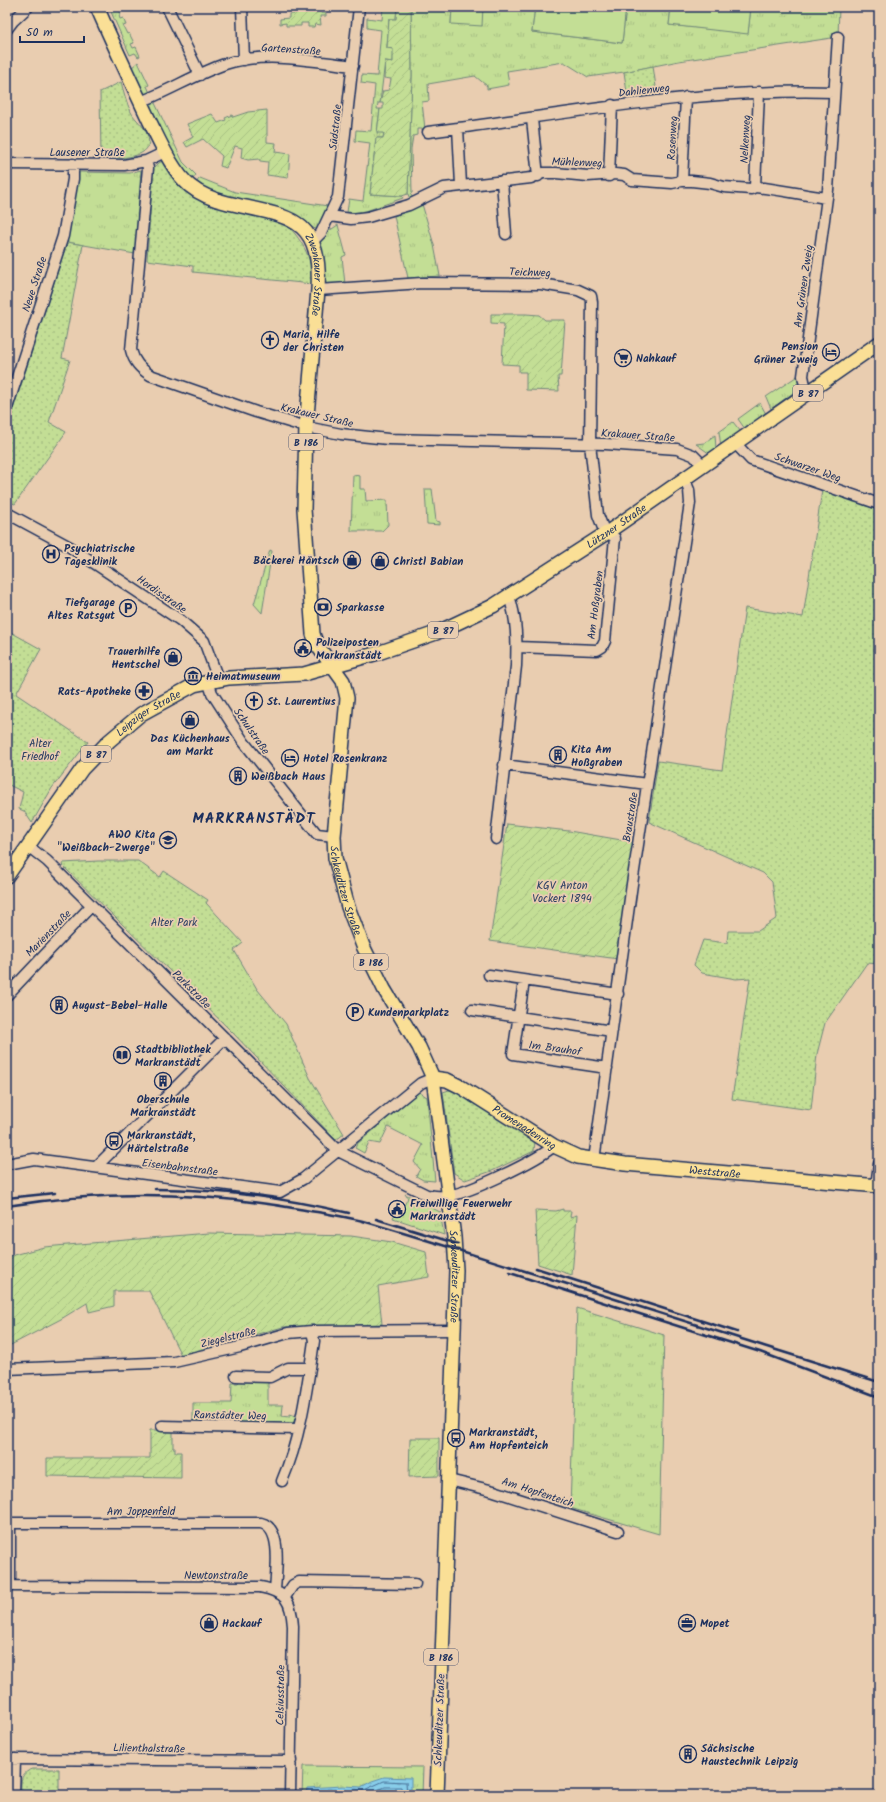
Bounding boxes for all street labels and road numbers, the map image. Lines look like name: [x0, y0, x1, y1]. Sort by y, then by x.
street label: Gartenstraße: [261, 39, 321, 61]
street label: Dahlienweg: [617, 79, 671, 103]
street label: Südstraße: [325, 103, 347, 151]
street label: Nelkenweg: [736, 114, 756, 164]
street label: Rosenweg: [663, 115, 683, 161]
street label: Lausener Straße: [49, 144, 125, 162]
street label: Mühlenweg: [551, 153, 603, 173]
street label: Zwenkauer Straße: [299, 230, 326, 317]
street label: Am Grünen Zweig: [789, 243, 819, 329]
street label: Neue Straße: [18, 254, 52, 314]
street label: Teichweg: [509, 263, 551, 283]
road number: B 87: [793, 385, 823, 401]
street label: Krakauer Straße: [279, 399, 355, 433]
street label: Krakauer Straße: [600, 424, 676, 448]
road number: B 186: [289, 434, 323, 450]
street label: Schwarzer Weg: [772, 448, 843, 488]
street label: Lützner Straße: [583, 500, 651, 554]
street label: Am Hoßgraben: [583, 570, 609, 641]
street label: Hordisstraße: [133, 571, 190, 619]
road number: B 87: [428, 622, 458, 638]
street label: Leipziger Straße: [112, 686, 184, 742]
street label: Schulstraße: [228, 704, 274, 759]
road number: B 87: [81, 746, 111, 762]
street label: Braustraße: [618, 791, 644, 843]
street label: Schkeuditzer Straße: [324, 845, 366, 938]
street label: Marienstraße: [21, 906, 76, 962]
road number: B 186: [354, 954, 388, 970]
street label: Parkstraße: [168, 966, 215, 1013]
street label: Im Brauhof: [528, 1036, 584, 1062]
street label: Promenadenring: [488, 1101, 560, 1155]
street label: Eisenbahnstraße: [141, 1154, 219, 1182]
street label: Weststraße: [688, 1162, 741, 1184]
street label: Schkeuditzer Straße: [443, 1229, 464, 1323]
street label: Ziegelstraße: [199, 1322, 258, 1354]
street label: Ranstädter Weg: [193, 1406, 267, 1426]
street label: Am Hopfenteich: [499, 1473, 576, 1513]
street label: Am Joppenfeld: [107, 1503, 176, 1521]
street label: Newtonstraße: [184, 1567, 248, 1585]
road number: B 186: [424, 1649, 458, 1665]
street label: Celsiusstraße: [271, 1665, 291, 1725]
street label: Schkeuditzer Straße: [429, 1673, 451, 1767]
street label: Lilienthalstraße: [113, 1739, 185, 1759]

